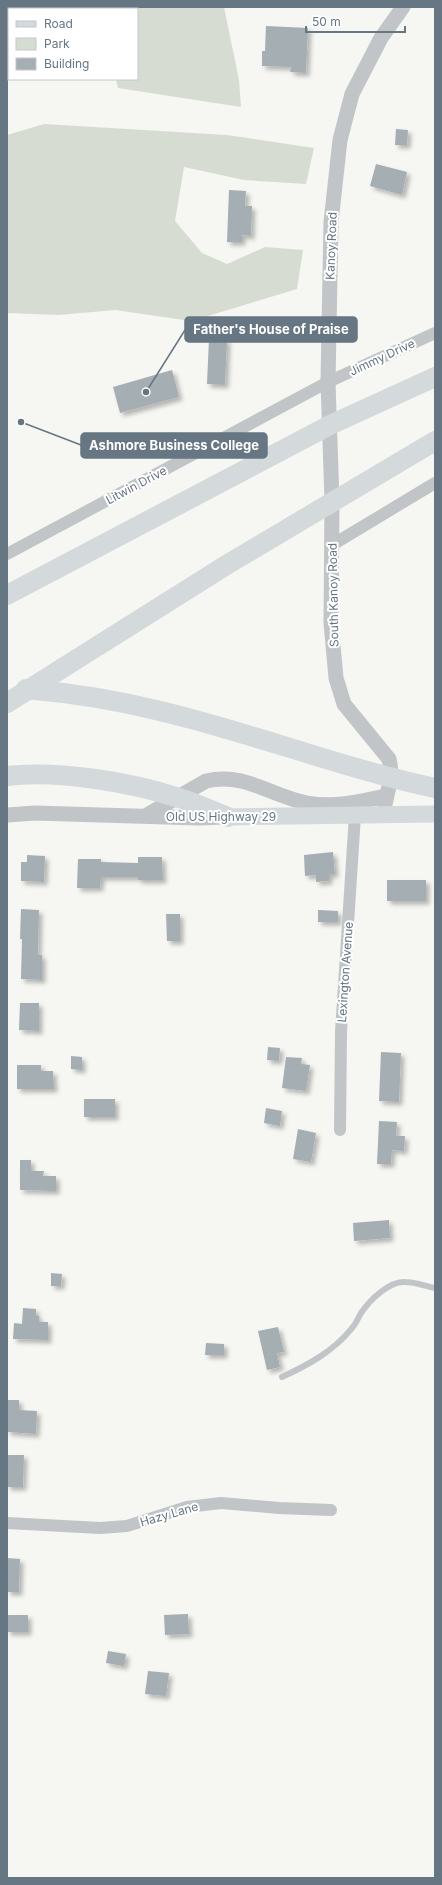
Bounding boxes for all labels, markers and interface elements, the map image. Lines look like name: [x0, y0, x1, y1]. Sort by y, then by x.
legend: [8, 8, 138, 80]
scale bar: [306, 8, 405, 34]
text: 50 m: [312, 14, 341, 29]
text: Road: [44, 16, 73, 31]
text: Park: [44, 36, 70, 51]
text: Building: [44, 56, 89, 71]
street label: Kanoy Road: [322, 212, 340, 280]
callout: Father's House of Praise: [185, 317, 357, 342]
text: Father's House of Praise: [193, 321, 349, 337]
street label: Jimmy Drive: [347, 335, 417, 379]
callout: Ashmore Business College: [81, 433, 267, 458]
text: Ashmore Business College: [89, 437, 259, 453]
street label: Litwin Drive: [103, 463, 169, 507]
street label: South Kanoy Road: [325, 543, 341, 647]
street label: Old US Highway 29: [166, 809, 276, 824]
street label: Lexington Avenue: [334, 921, 356, 1023]
street label: Hazy Lane: [138, 1499, 200, 1529]

